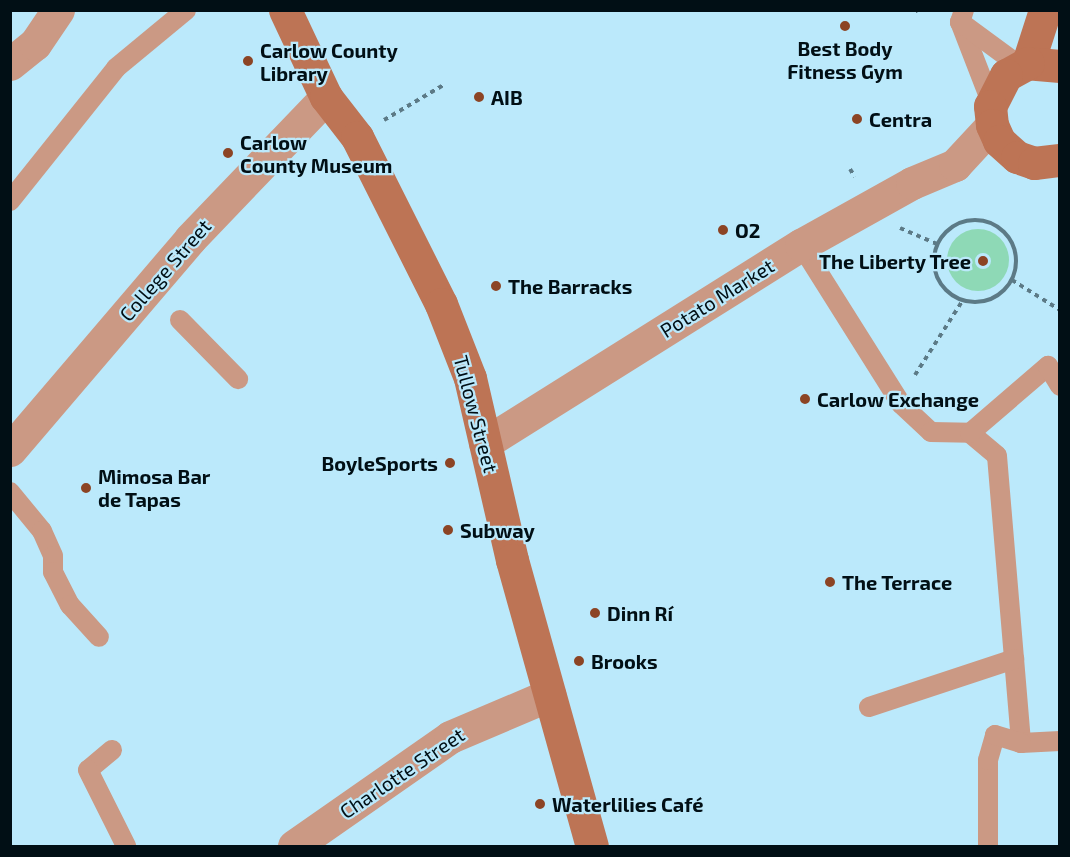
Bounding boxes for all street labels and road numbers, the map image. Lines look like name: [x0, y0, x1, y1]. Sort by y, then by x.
street label: College Street: [114, 214, 216, 326]
street label: Potato Market: [656, 253, 778, 343]
street label: Tullow Street: [449, 352, 503, 476]
street label: Charlotte Street: [335, 722, 469, 824]

